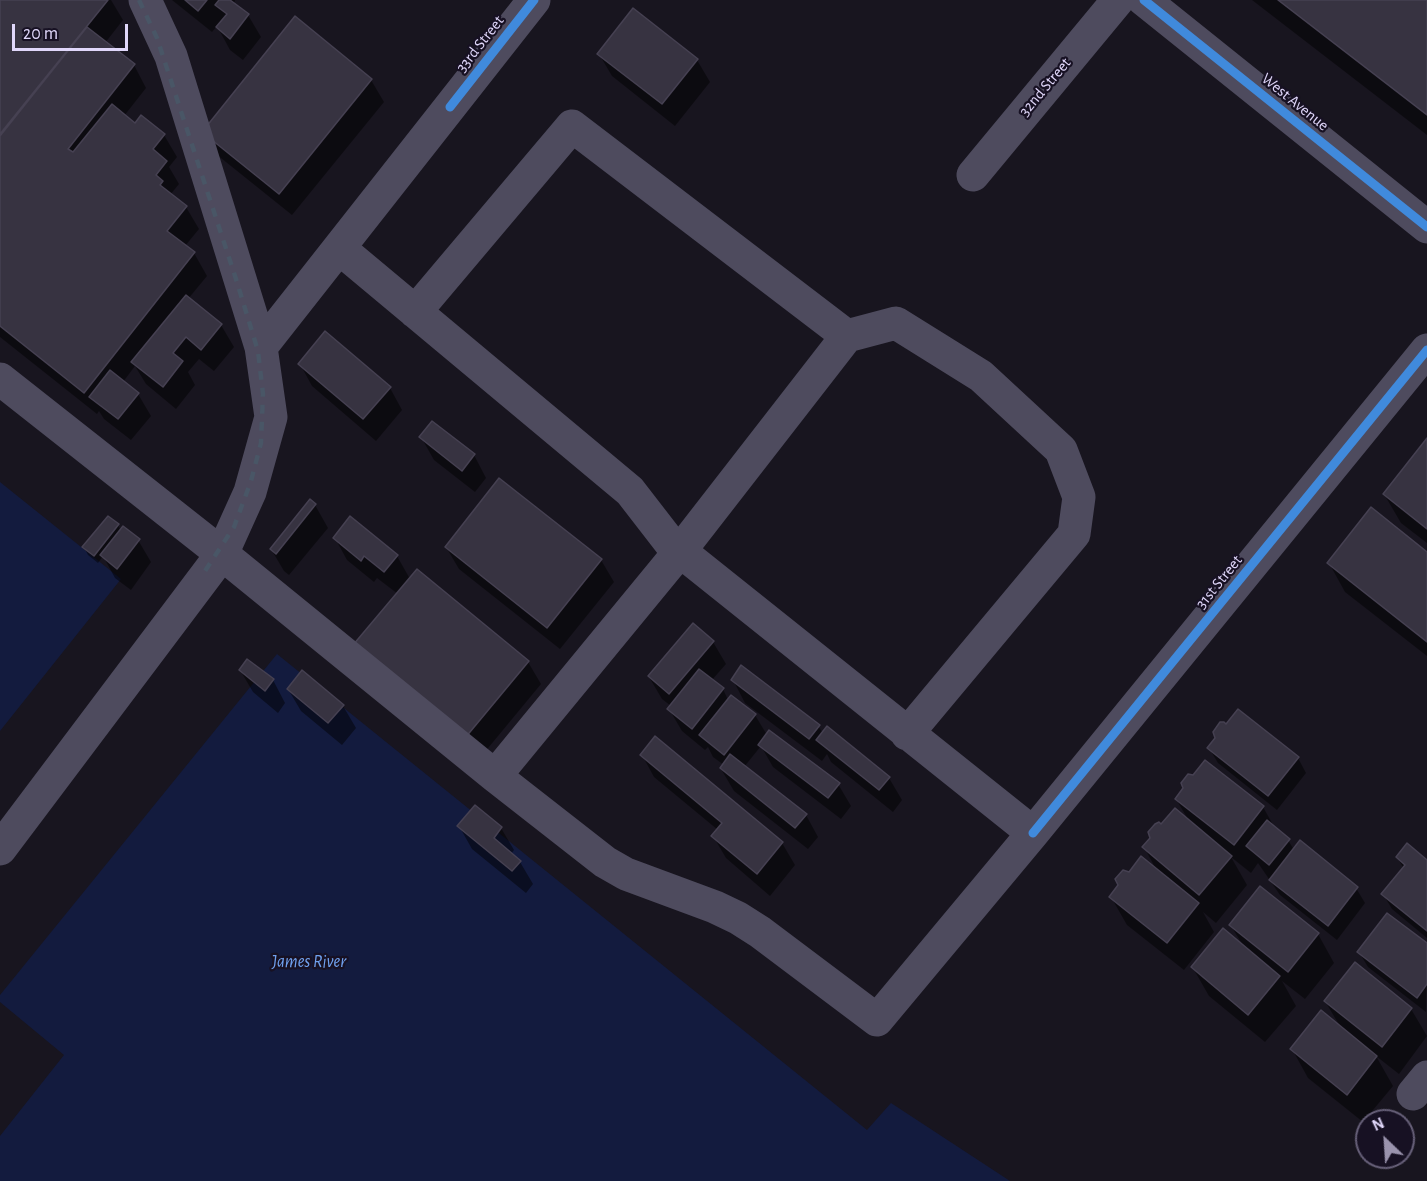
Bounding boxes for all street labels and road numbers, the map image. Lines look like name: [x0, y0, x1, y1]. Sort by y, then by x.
street label: 33rd Street: [452, 12, 508, 76]
street label: 32nd Street: [1015, 54, 1075, 120]
street label: West Avenue: [1257, 69, 1333, 135]
street label: 31st Street: [1192, 551, 1246, 613]

